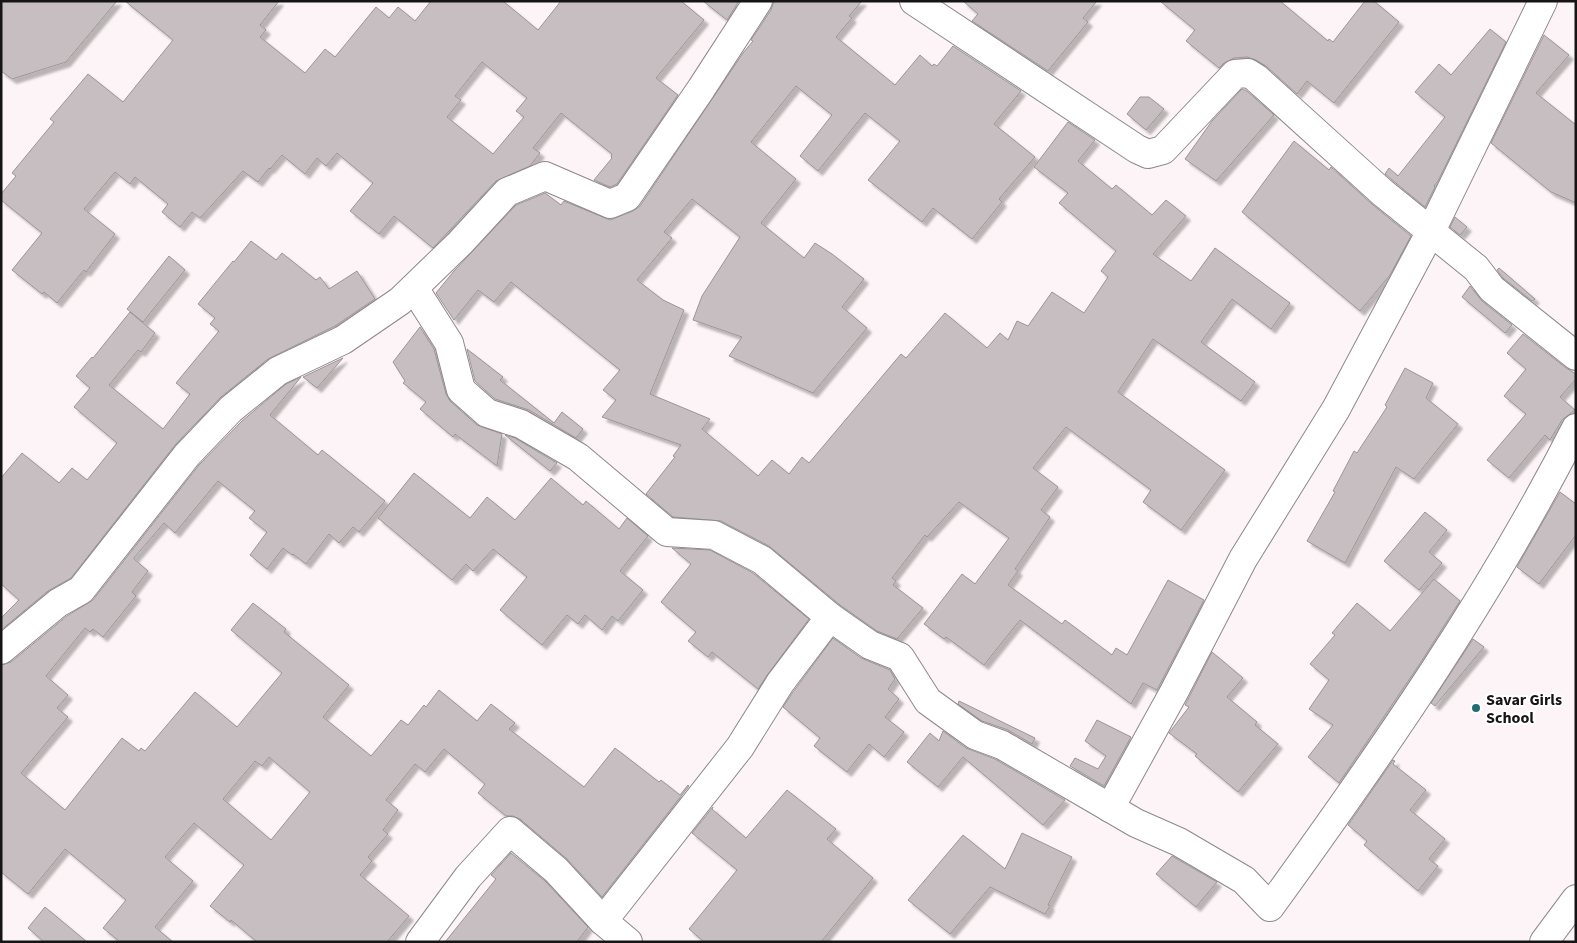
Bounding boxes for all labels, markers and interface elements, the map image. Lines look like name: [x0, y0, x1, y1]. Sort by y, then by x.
place label: Savar Girls School: [1486, 689, 1562, 729]
marker: Savar Girls School: [1470, 702, 1482, 714]

